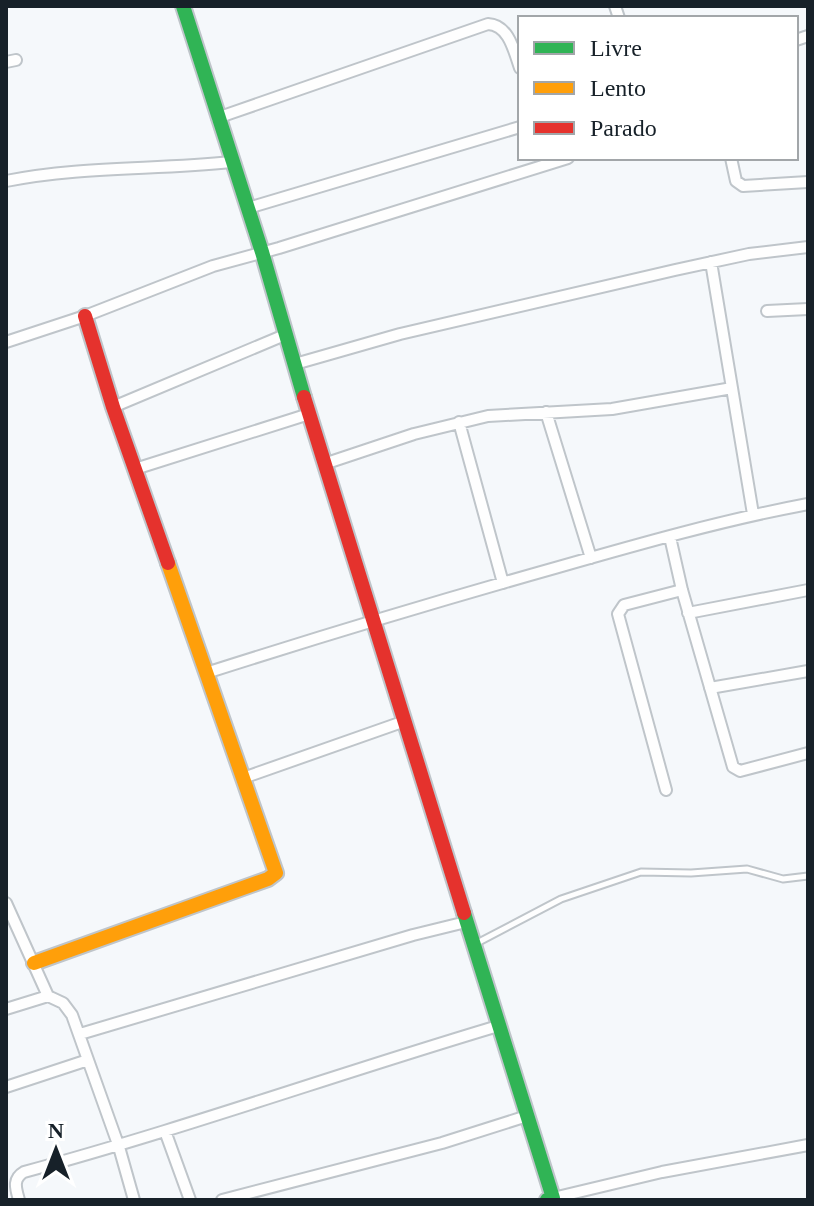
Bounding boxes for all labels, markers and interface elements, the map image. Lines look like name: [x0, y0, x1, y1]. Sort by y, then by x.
legend: [518, 16, 798, 160]
text: Livre: [590, 35, 642, 61]
text: Lento: [590, 75, 646, 101]
text: Parado: [590, 115, 657, 141]
north arrow: [16, 1110, 96, 1190]
text: N: [48, 1118, 64, 1143]

